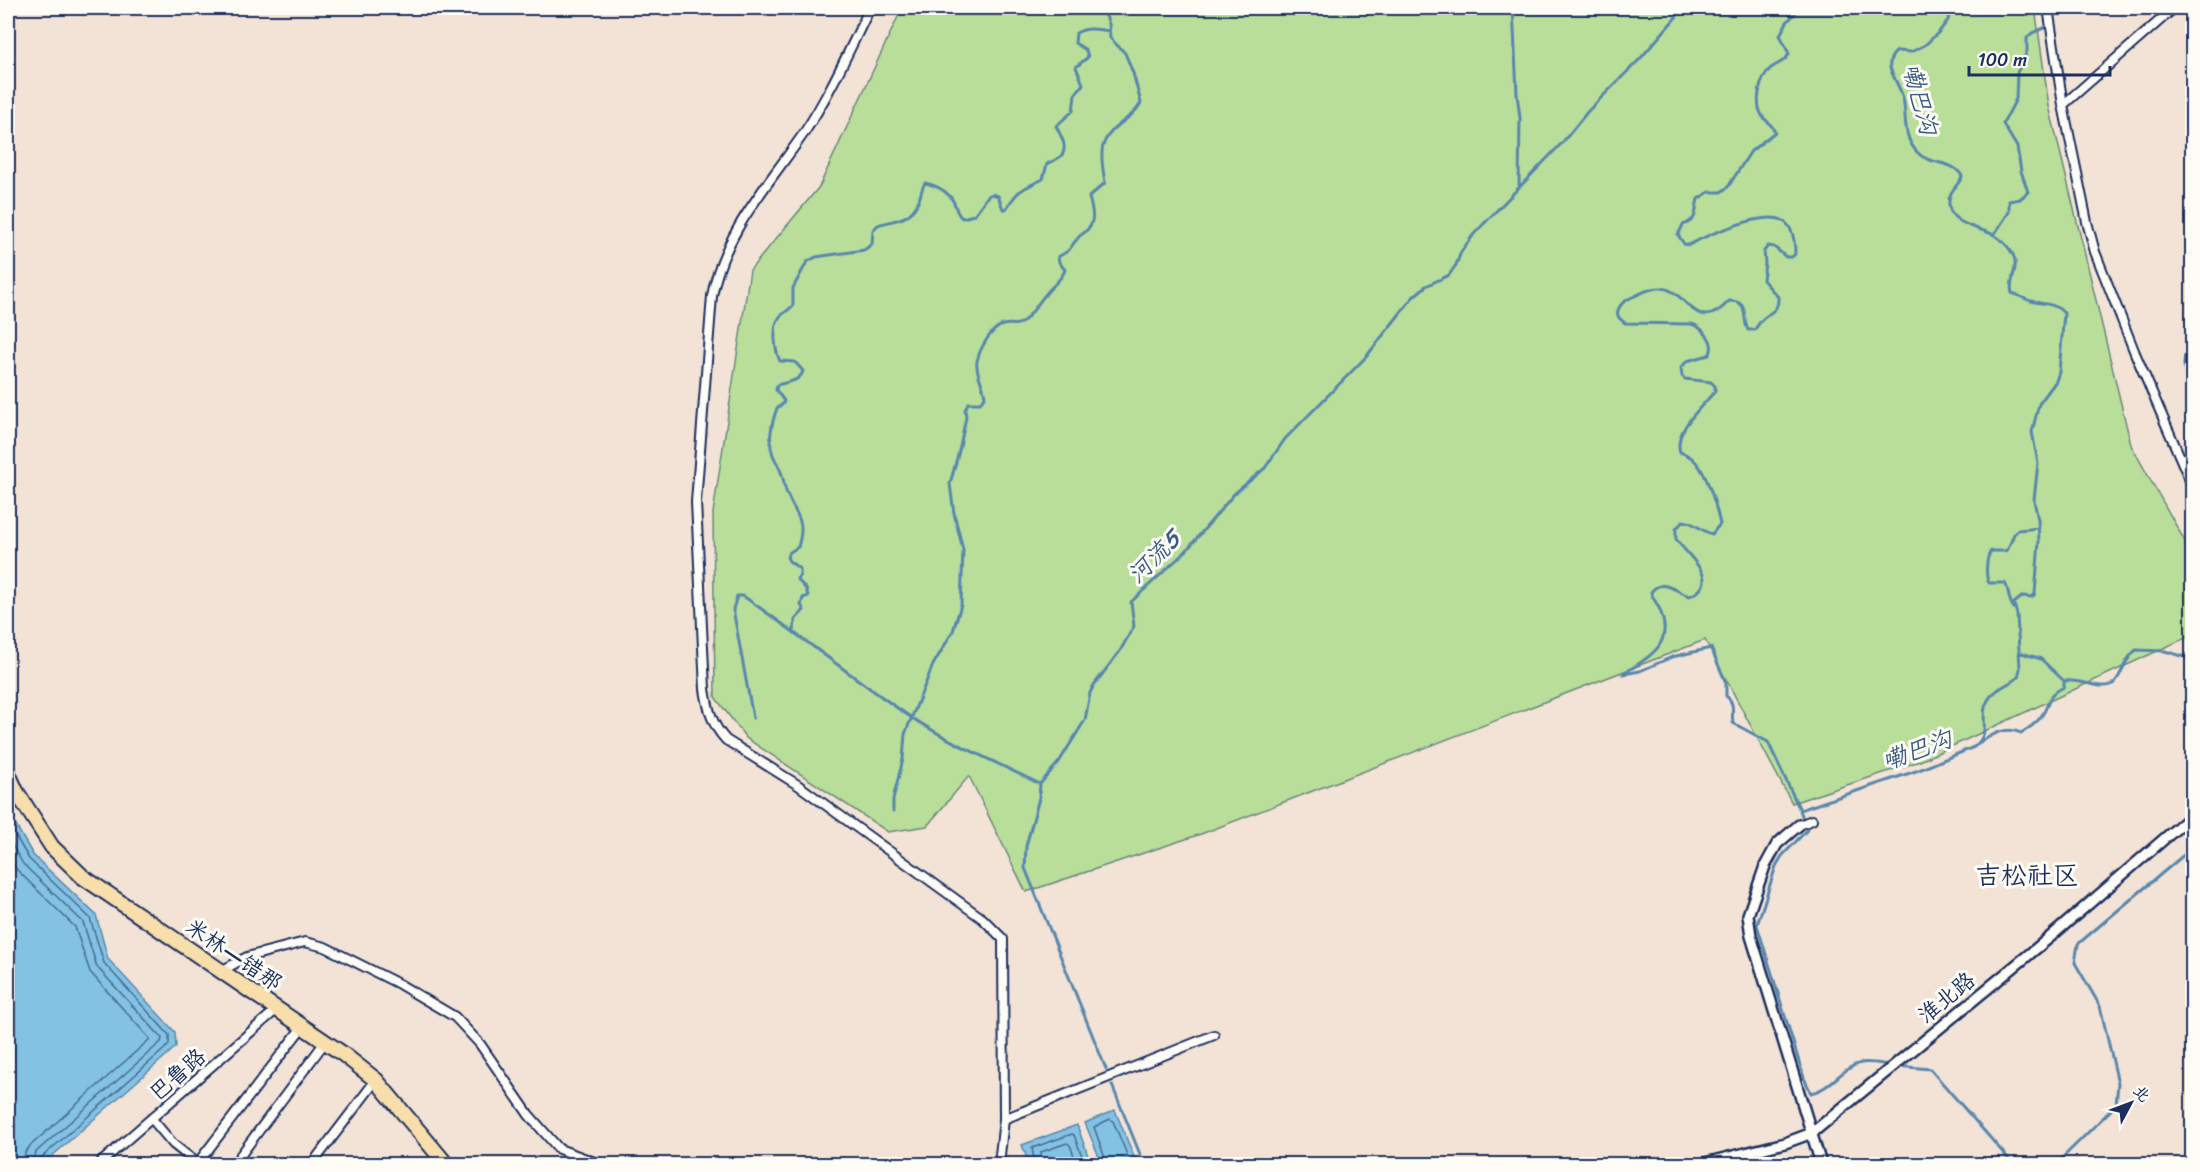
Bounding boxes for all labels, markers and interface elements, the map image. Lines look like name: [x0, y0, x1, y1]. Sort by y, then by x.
scale bar: [1969, 39, 2110, 77]
text: 100 m: [1978, 44, 2027, 76]
water label: 嘞巴沟: [1890, 59, 1950, 141]
water label: 河流5: [1117, 518, 1193, 594]
water label: 嘞巴沟: [1876, 717, 1960, 782]
district label: 吉松社区: [1975, 852, 2079, 898]
street label: 米林—错那: [177, 907, 290, 1001]
street label: 淮北路: [1908, 961, 1984, 1033]
street label: 巴鲁路: [140, 1038, 215, 1111]
north arrow: [2101, 1073, 2161, 1133]
text: 北: [2126, 1078, 2158, 1109]

